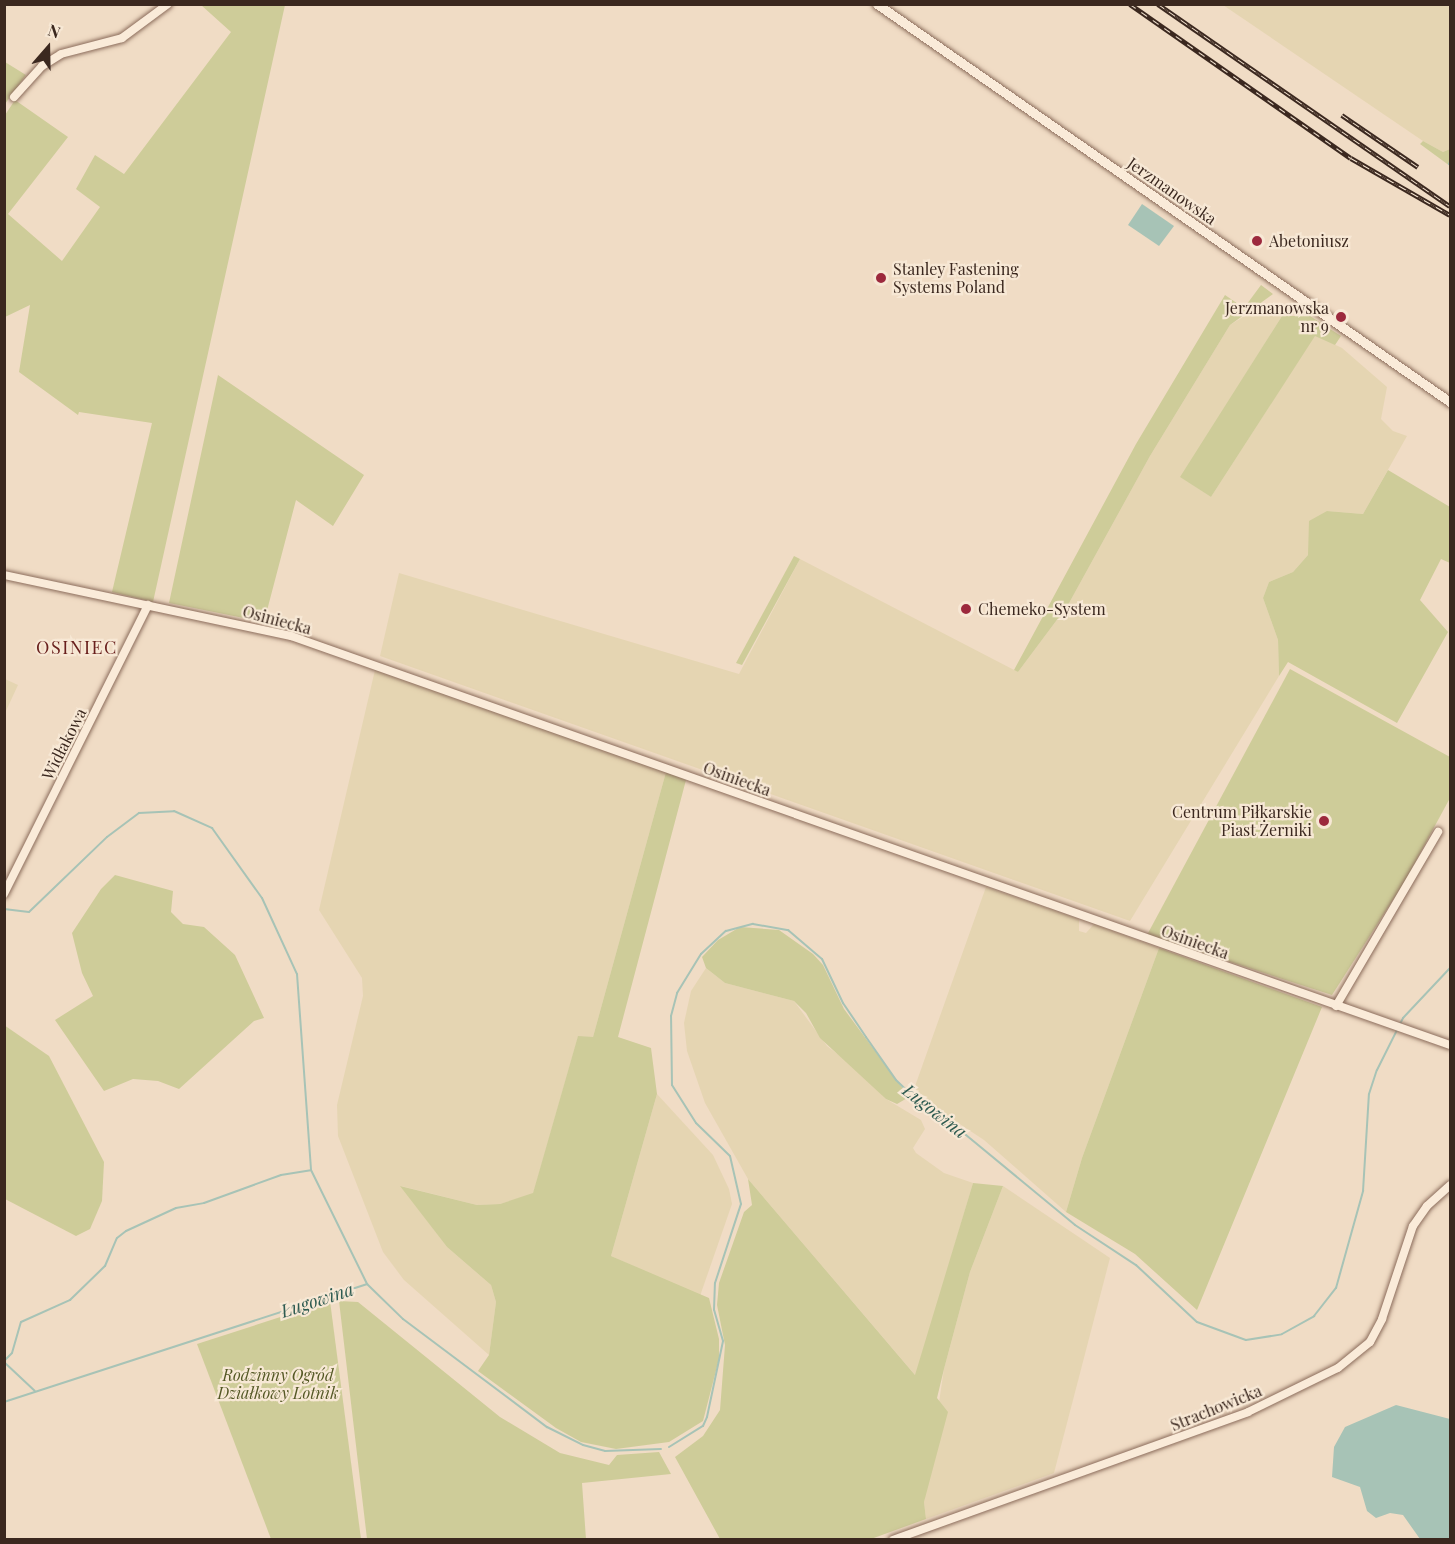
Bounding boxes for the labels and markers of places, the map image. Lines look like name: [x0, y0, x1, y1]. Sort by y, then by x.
place label: Abetoniusz: [1269, 231, 1349, 251]
marker: Abetoniusz: [1250, 234, 1264, 248]
place label: Stanley Fastening Systems Poland: [893, 259, 1019, 297]
marker: Stanley Fastening Systems Poland: [874, 271, 888, 285]
place label: Jerzmanowska nr 9: [1225, 298, 1329, 336]
marker: Jerzmanowska nr 9: [1334, 310, 1348, 324]
place label: Chemeko-System: [978, 599, 1106, 619]
marker: Chemeko-System: [959, 602, 973, 616]
place label: Centrum Piłkarskie Piast Żerniki: [1172, 802, 1312, 840]
marker: Centrum Piłkarskie Piast Żerniki: [1317, 814, 1331, 828]

